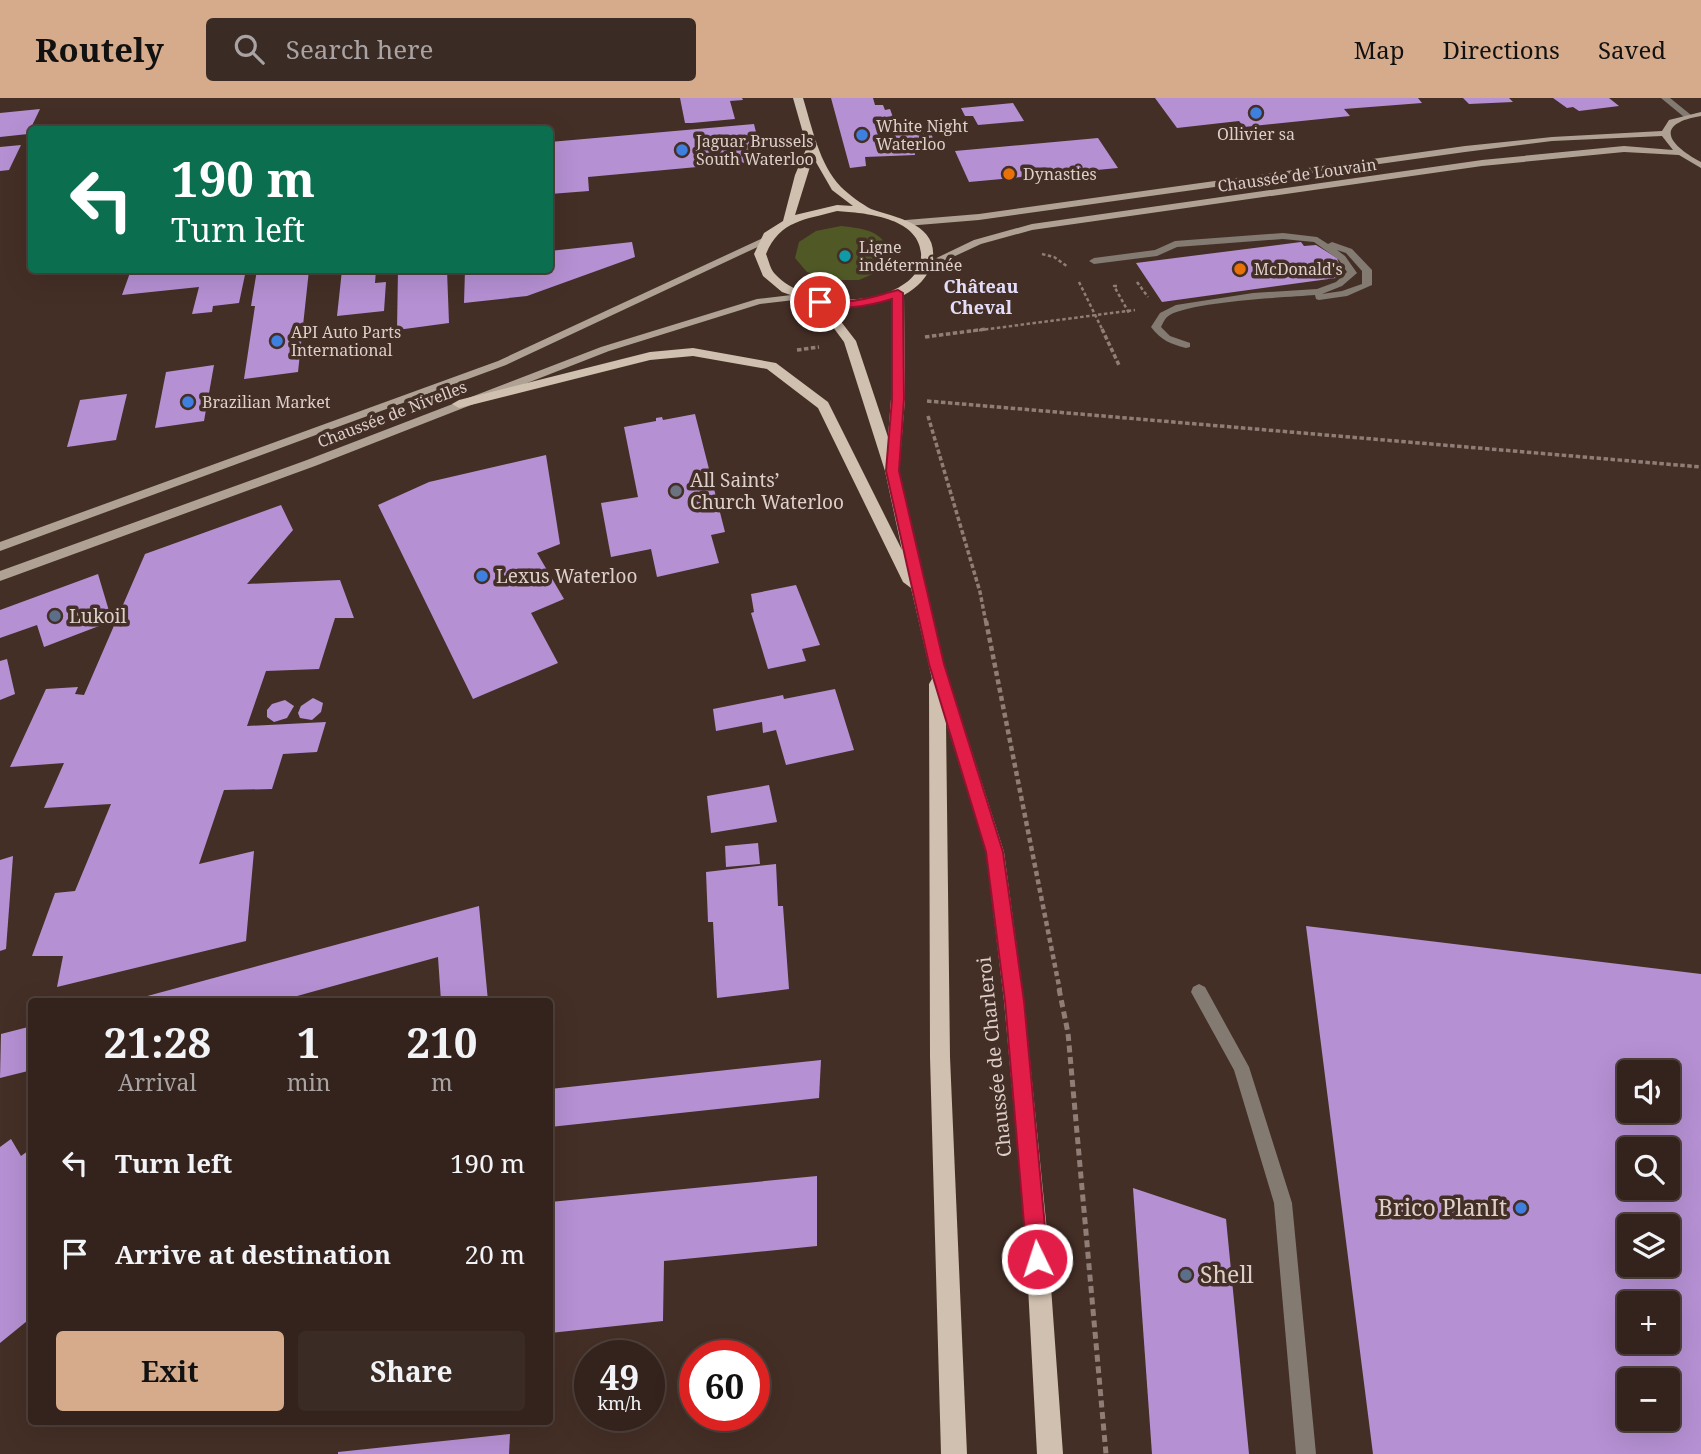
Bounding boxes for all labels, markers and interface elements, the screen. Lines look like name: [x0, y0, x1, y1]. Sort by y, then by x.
search box: [206, 18, 696, 81]
text: Routely: [35, 27, 164, 72]
icon: search: [230, 30, 268, 68]
text: Search here: [286, 31, 433, 67]
text: Map: [1354, 33, 1405, 66]
text: Directions: [1443, 33, 1560, 66]
text: Saved: [1598, 33, 1666, 66]
marker: Ollivier sa: [1248, 105, 1264, 121]
place label: White Night Waterloo: [876, 115, 968, 155]
place label: Ollivier sa: [1217, 123, 1295, 145]
marker: White Night Waterloo: [854, 127, 870, 143]
place label: Jaguar Brussels South Waterloo: [695, 130, 814, 170]
marker: Jaguar Brussels South Waterloo: [674, 142, 690, 158]
text: 190 m: [171, 145, 315, 211]
street label: Chaussée de Louvain: [1216, 153, 1378, 197]
icon: left: [56, 154, 147, 245]
place label: Dynasties: [1023, 163, 1097, 185]
marker: Dynasties: [1001, 166, 1017, 182]
text: Turn left: [171, 208, 305, 251]
place label: Ligne indéterminée: [859, 236, 962, 276]
marker: Ligne indéterminée: [837, 248, 853, 264]
place label: McDonald's: [1254, 258, 1343, 280]
marker: McDonald's: [1232, 261, 1248, 277]
pin: [790, 272, 850, 332]
district label: Château Cheval: [943, 274, 1019, 319]
icon: arrive: [801, 283, 839, 321]
place label: API Auto Parts International: [291, 321, 401, 361]
marker: API Auto Parts International: [269, 333, 285, 349]
street label: Chaussée de Nivelles: [314, 375, 470, 453]
place label: Brazilian Market: [202, 391, 331, 413]
marker: Brazilian Market: [180, 394, 196, 410]
place label: All Saints’ Church Waterloo: [690, 467, 844, 515]
marker: All Saints’ Church Waterloo: [668, 483, 684, 499]
place label: Lexus Waterloo: [496, 563, 637, 589]
marker: Lexus Waterloo: [474, 568, 490, 584]
place label: Lukoil: [69, 603, 127, 629]
marker: Lukoil: [47, 608, 63, 624]
street label: Chaussée de Charleroi: [971, 956, 1017, 1158]
text: 21:28: [104, 1013, 211, 1070]
text: 1: [297, 1013, 321, 1070]
text: 210: [406, 1013, 477, 1070]
map controls: [1617, 1060, 1680, 1431]
button: sound: [1617, 1060, 1680, 1123]
text: Arrival: [118, 1066, 197, 1098]
text: min: [287, 1066, 331, 1098]
text: m: [431, 1066, 453, 1098]
button: search: [1617, 1137, 1680, 1200]
icon: left: [56, 1144, 94, 1182]
text: Turn left: [115, 1145, 232, 1181]
text: 190 m: [450, 1145, 525, 1181]
place label: Brico PlanIt: [1378, 1191, 1507, 1223]
marker: Brico PlanIt: [1513, 1200, 1529, 1216]
button: layers: [1617, 1214, 1680, 1277]
position arrow: [1000, 1222, 1074, 1296]
icon: arrive: [56, 1235, 94, 1273]
text: Arrive at destination: [115, 1236, 391, 1272]
text: 20 m: [465, 1236, 525, 1272]
place label: Shell: [1200, 1258, 1254, 1290]
marker: Shell: [1178, 1267, 1194, 1283]
button: +: [1617, 1291, 1680, 1354]
button: Exit: [56, 1331, 284, 1411]
button: Share: [298, 1331, 525, 1411]
speed limit sign: 60: [679, 1340, 770, 1431]
text: 49: [600, 1353, 639, 1400]
button: −: [1617, 1368, 1680, 1431]
text: km/h: [597, 1391, 642, 1415]

